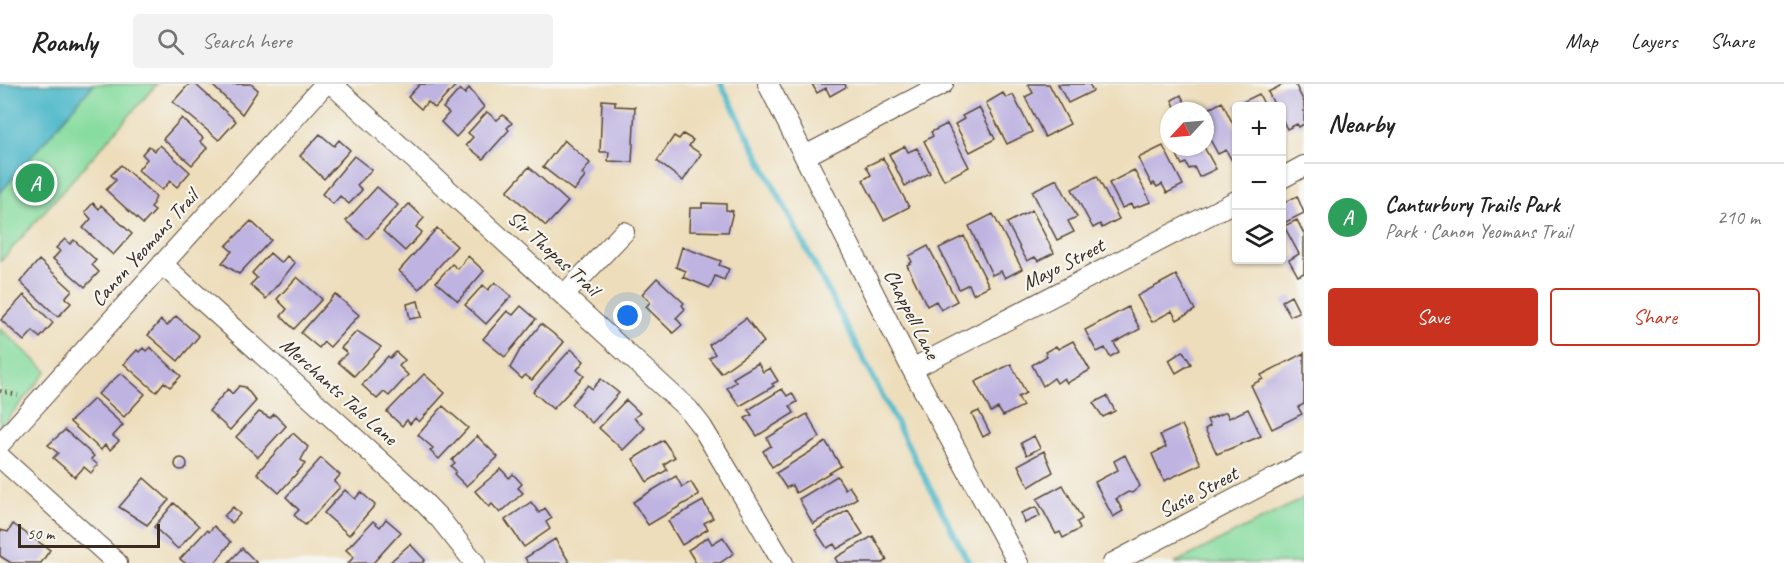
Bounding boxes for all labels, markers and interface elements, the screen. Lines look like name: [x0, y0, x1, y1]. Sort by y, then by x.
search box: [133, 14, 553, 68]
text: Roamly: [30, 24, 97, 59]
icon: search: [154, 25, 187, 58]
text: Search here: [202, 27, 292, 55]
text: Map: [1565, 28, 1598, 54]
text: Layers: [1631, 28, 1677, 54]
text: Share: [1710, 28, 1754, 54]
north arrow: [1160, 102, 1214, 156]
map controls: [1232, 102, 1286, 264]
button: +: [1232, 102, 1286, 156]
text: Nearby: [1328, 107, 1393, 140]
button: −: [1232, 156, 1286, 210]
pin: A: [15, 160, 54, 206]
street label: Canon Yeomans Trail: [85, 182, 206, 312]
text: Canturbury Trails Park: [1385, 191, 1559, 219]
street label: Sir Thopas Trail: [502, 205, 608, 304]
text: A: [1342, 205, 1353, 230]
text: 210 m: [1717, 205, 1760, 230]
button: layers: [1232, 210, 1286, 264]
text: Park · Canon Yeomans Trail: [1385, 219, 1571, 244]
street label: Mayo Street: [1018, 231, 1110, 296]
street label: Chappell Lane: [878, 265, 947, 365]
button: Save: [1328, 288, 1538, 346]
button: Share: [1550, 288, 1760, 346]
your location: [613, 301, 642, 330]
street label: Merchants Tale Lane: [275, 332, 404, 451]
street label: Susie Street: [1154, 459, 1244, 524]
scale bar: [18, 521, 160, 548]
text: 50 m: [27, 524, 54, 544]

